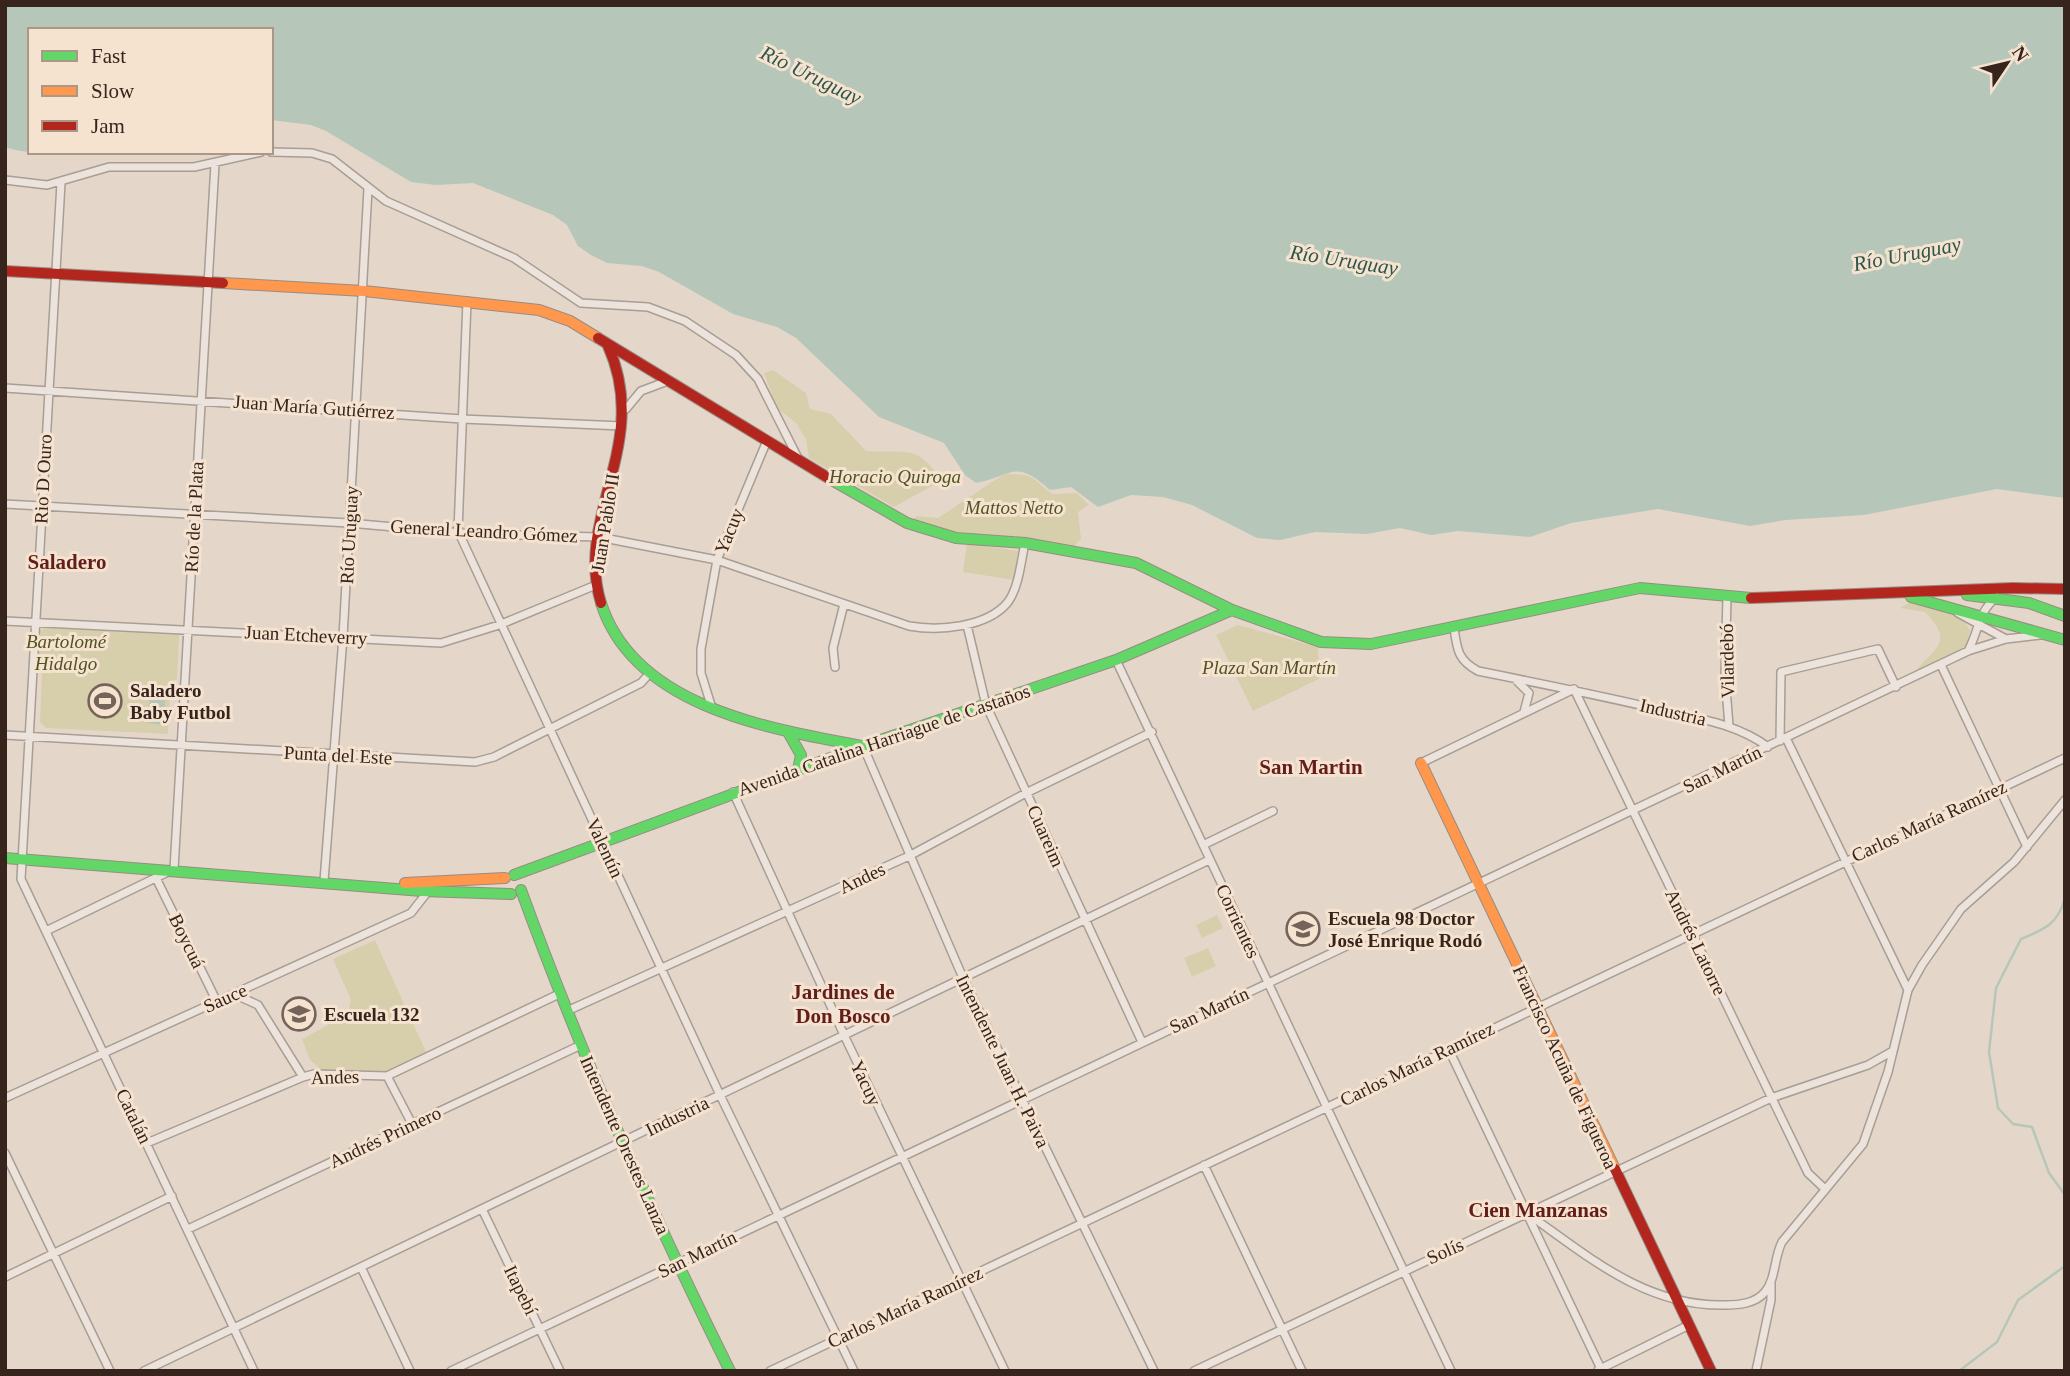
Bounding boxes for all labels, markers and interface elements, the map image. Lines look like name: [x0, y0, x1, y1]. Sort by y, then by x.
legend: [28, 28, 273, 154]
north arrow: [1972, 28, 2042, 98]
water label: Río Uruguay: [756, 40, 866, 110]
text: N: [2008, 42, 2033, 65]
text: Fast: [91, 44, 126, 68]
text: Slow: [91, 79, 135, 103]
text: Jam: [91, 114, 125, 138]
water label: Río Uruguay: [1850, 232, 1963, 276]
water label: Río Uruguay: [1287, 239, 1400, 280]
street label: Juan María Gutiérrez: [233, 391, 395, 423]
street label: Rio D Ouro: [30, 434, 56, 524]
street label: Río de la Plata: [181, 460, 207, 573]
park label: Horacio Quiroga: [828, 466, 961, 487]
street label: Juan Pablo II: [587, 472, 623, 574]
street label: Río Uruguay: [336, 485, 362, 585]
park label: Mattos Netto: [964, 497, 1063, 518]
street label: Yacuy: [710, 504, 748, 557]
street label: General Leandro Gómez: [390, 516, 578, 546]
district label: Saladero: [28, 550, 106, 574]
street label: Juan Etcheverry: [244, 621, 368, 649]
street label: Vilardebó: [1716, 623, 1738, 699]
park label: Bartolomé Hidalgo: [26, 631, 108, 674]
park label: Plaza San Martín: [1201, 657, 1336, 678]
place label: Saladero Baby Futbol: [130, 680, 231, 723]
street label: Avenida Catalina Harriague de Castaños: [735, 680, 1033, 800]
sports icon: Saladero Baby Futbol: [86, 682, 124, 720]
street label: Industria: [1638, 694, 1709, 730]
street label: San Martín: [1679, 741, 1765, 797]
street label: Punta del Este: [283, 742, 393, 768]
district label: San Martin: [1259, 755, 1363, 779]
street label: Carlos María Ramírez: [1848, 776, 2010, 866]
street label: Cuareim: [1023, 802, 1069, 870]
street label: Valentín: [582, 815, 628, 882]
street label: Andes: [836, 858, 888, 898]
street label: Corrientes: [1212, 881, 1264, 961]
street label: Andrés Latorre: [1661, 885, 1731, 999]
place label: Escuela 98 Doctor José Enrique Rodó: [1328, 908, 1482, 951]
street label: Boycuá: [165, 910, 209, 972]
school or university icon: Escuela 98 Doctor José Enrique Rodó: [1284, 910, 1322, 948]
street label: Francisco Acuña de Figueroa: [1509, 962, 1622, 1173]
street label: Intendente Juan H. Paiva: [952, 971, 1054, 1151]
street label: Sauce: [200, 979, 250, 1017]
district label: Jardines de Don Bosco: [791, 980, 895, 1028]
street label: San Martín: [1166, 982, 1252, 1037]
school or university icon: Escuela 132: [280, 995, 318, 1033]
place label: Escuela 132: [324, 1004, 420, 1025]
street label: Carlos María Ramírez: [1337, 1018, 1497, 1110]
street label: Intendente Orestes Lanza: [576, 1053, 674, 1238]
street label: Yacuy: [846, 1057, 886, 1109]
street label: Andes: [310, 1066, 360, 1088]
street label: Catalán: [112, 1085, 156, 1147]
street label: Industria: [642, 1092, 712, 1140]
street label: Andrés Primero: [326, 1102, 444, 1172]
district label: Cien Manzanas: [1468, 1198, 1608, 1222]
street label: San Martín: [654, 1226, 740, 1282]
street label: Solís: [1423, 1234, 1467, 1268]
street label: Itapebí: [500, 1262, 542, 1319]
street label: Carlos María Ramírez: [824, 1262, 986, 1352]

